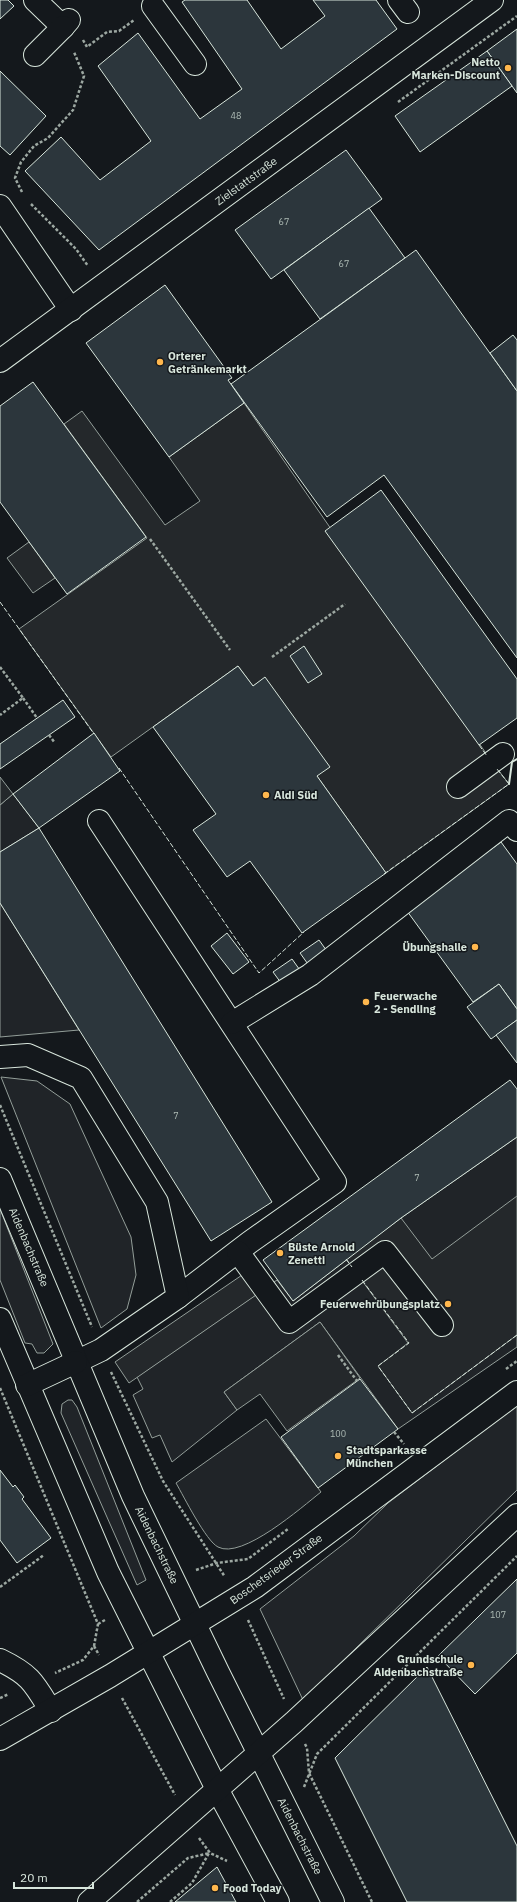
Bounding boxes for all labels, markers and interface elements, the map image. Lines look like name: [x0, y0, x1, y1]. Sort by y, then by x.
place label: Netto Marken-Discount: [412, 55, 500, 82]
marker: Netto Marken-Discount: [503, 63, 513, 73]
house number: 48: [231, 110, 241, 121]
street label: Zielstattstraße: [212, 154, 280, 208]
house number: 67: [279, 216, 289, 227]
house number: 67: [339, 258, 349, 269]
place label: Orterer Getränkemarkt: [168, 349, 247, 376]
marker: Orterer Getränkemarkt: [155, 357, 165, 367]
place label: Aldi Süd: [274, 788, 317, 802]
marker: Aldi Süd: [261, 790, 271, 800]
place label: Übungshalle: [402, 940, 467, 954]
marker: Übungshalle: [470, 942, 480, 952]
place label: Feuerwache 2 - Sendling: [374, 989, 437, 1016]
marker: Feuerwache 2 - Sendling: [361, 997, 371, 1007]
house number: 7: [173, 1110, 179, 1121]
house number: 7: [414, 1172, 420, 1183]
street label: Aidenbachstraße: [6, 1205, 52, 1289]
place label: Büste Arnold Zenetti: [288, 1240, 355, 1267]
marker: Büste Arnold Zenetti: [275, 1248, 285, 1258]
place label: Feuerwehrübungsplatz: [320, 1297, 440, 1311]
marker: Feuerwehrübungsplatz: [443, 1299, 453, 1309]
house number: 100: [330, 1428, 346, 1439]
place label: Stadtsparkasse München: [346, 1443, 427, 1470]
marker: Stadtsparkasse München: [333, 1451, 343, 1461]
street label: Aidenbachstraße: [132, 1504, 182, 1586]
street label: Boschetsrieder Straße: [227, 1531, 325, 1607]
house number: 107: [490, 1609, 506, 1620]
place label: Grundschule Aidenbachstraße: [374, 1652, 463, 1679]
marker: Grundschule Aidenbachstraße: [466, 1660, 476, 1670]
street label: Aidenbachstraße: [275, 1795, 325, 1877]
scale bar: [14, 1864, 93, 1890]
text: 20 m: [20, 1870, 48, 1885]
place label: Food Today: [223, 1881, 282, 1895]
marker: Food Today: [210, 1883, 220, 1893]

